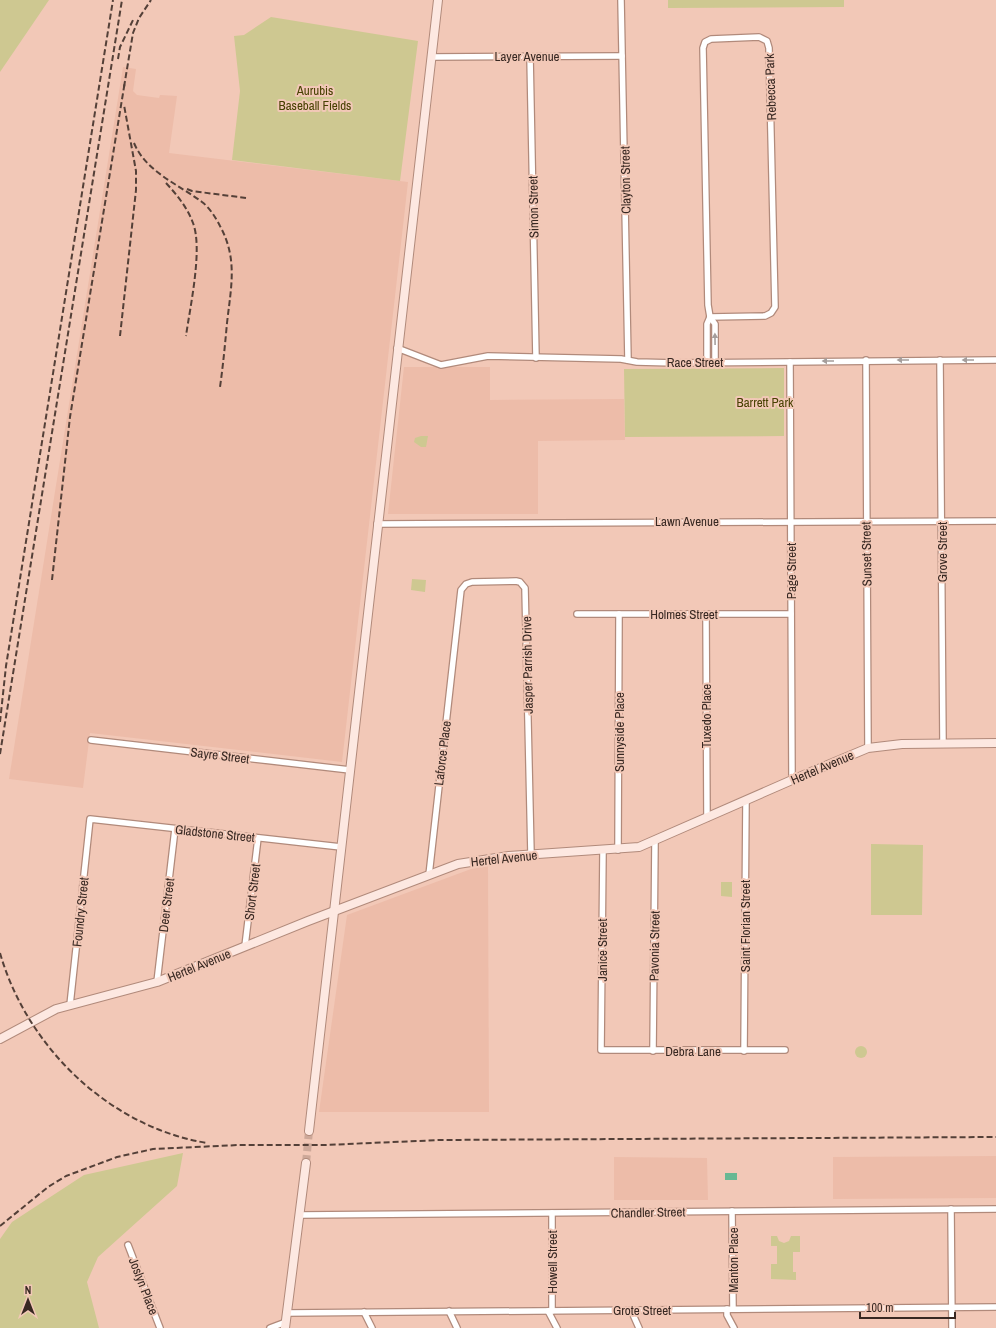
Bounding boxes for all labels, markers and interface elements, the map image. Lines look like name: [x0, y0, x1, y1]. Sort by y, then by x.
street label: Layer Avenue: [494, 48, 560, 65]
street label: Rebecca Park: [761, 53, 780, 121]
park label: Aurubis Baseball Fields: [279, 82, 351, 114]
street label: Clayton Street: [616, 146, 635, 214]
street label: Simon Street: [524, 176, 543, 238]
one-way arrow: [712, 332, 718, 345]
street label: Race Street: [667, 354, 723, 371]
one-way arrow: [896, 357, 909, 363]
one-way arrow: [961, 357, 974, 363]
one-way arrow: [821, 358, 834, 364]
park label: Barrett Park: [737, 394, 794, 411]
street label: Lawn Avenue: [655, 513, 719, 530]
street label: Sunset Street: [857, 522, 876, 586]
street label: Grove Street: [934, 522, 951, 582]
street label: Page Street: [783, 543, 800, 599]
street label: Holmes Street: [650, 606, 718, 623]
street label: Jasper Parrish Drive: [518, 616, 537, 714]
street label: Tuxedo Place: [698, 684, 715, 748]
street label: Sunnyside Place: [611, 692, 628, 772]
street label: Laforce Place: [430, 720, 455, 786]
street label: Sayre Street: [189, 743, 250, 768]
street label: Hertel Avenue: [788, 747, 856, 788]
street label: Gladstone Street: [174, 821, 256, 846]
street label: Hertel Avenue: [470, 847, 538, 870]
street label: Short Street: [241, 863, 264, 921]
street label: Foundry Street: [68, 876, 93, 948]
street label: Deer Street: [155, 877, 178, 933]
street label: Saint Florian Street: [737, 880, 754, 972]
street label: Pavonia Street: [645, 911, 664, 981]
street label: Janice Street: [594, 919, 611, 981]
street label: Hertel Avenue: [165, 945, 233, 986]
street label: Debra Lane: [665, 1043, 721, 1060]
street label: Chandler Street: [611, 1203, 686, 1222]
street label: Manton Place: [725, 1227, 742, 1293]
street label: Howell Street: [544, 1230, 561, 1294]
street label: Joslyn Place: [125, 1255, 162, 1317]
north arrow: [8, 1280, 48, 1320]
text: N: [25, 1283, 31, 1297]
scale bar: [860, 1294, 955, 1320]
text: 100 m: [866, 1300, 893, 1316]
street label: Grote Street: [613, 1302, 671, 1319]

